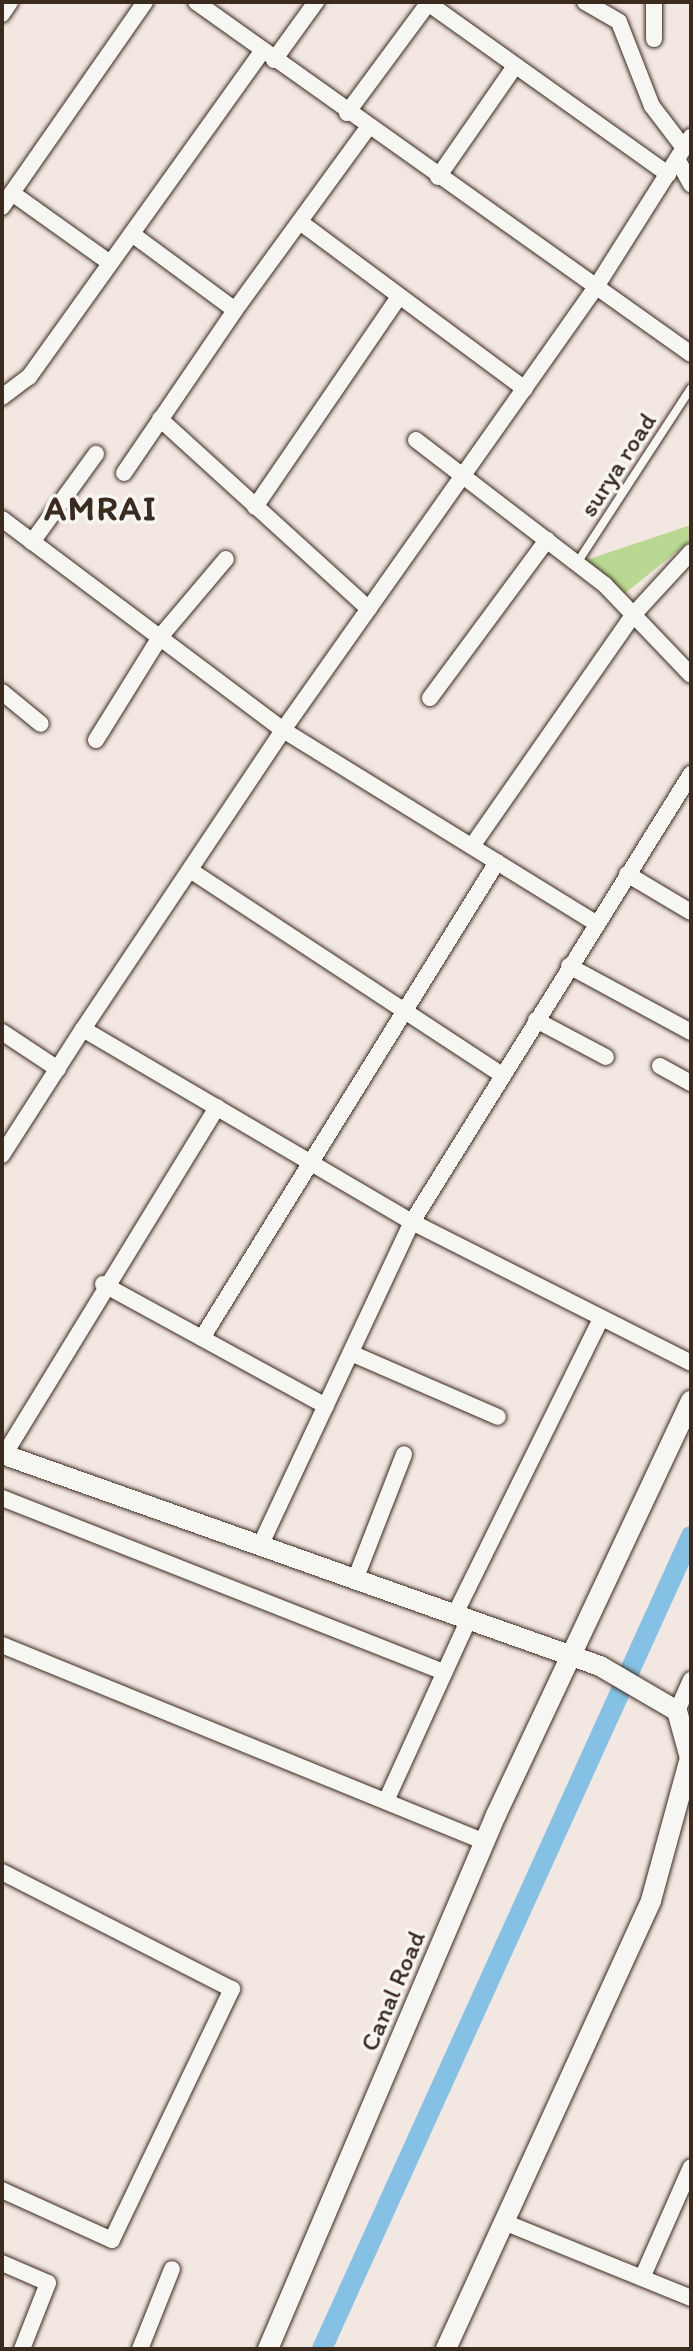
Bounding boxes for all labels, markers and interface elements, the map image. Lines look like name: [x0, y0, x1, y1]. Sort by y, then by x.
street label: surya road: [573, 407, 663, 523]
district label: AMRAI: [44, 489, 158, 529]
street label: Canal Road: [354, 1926, 432, 2056]

